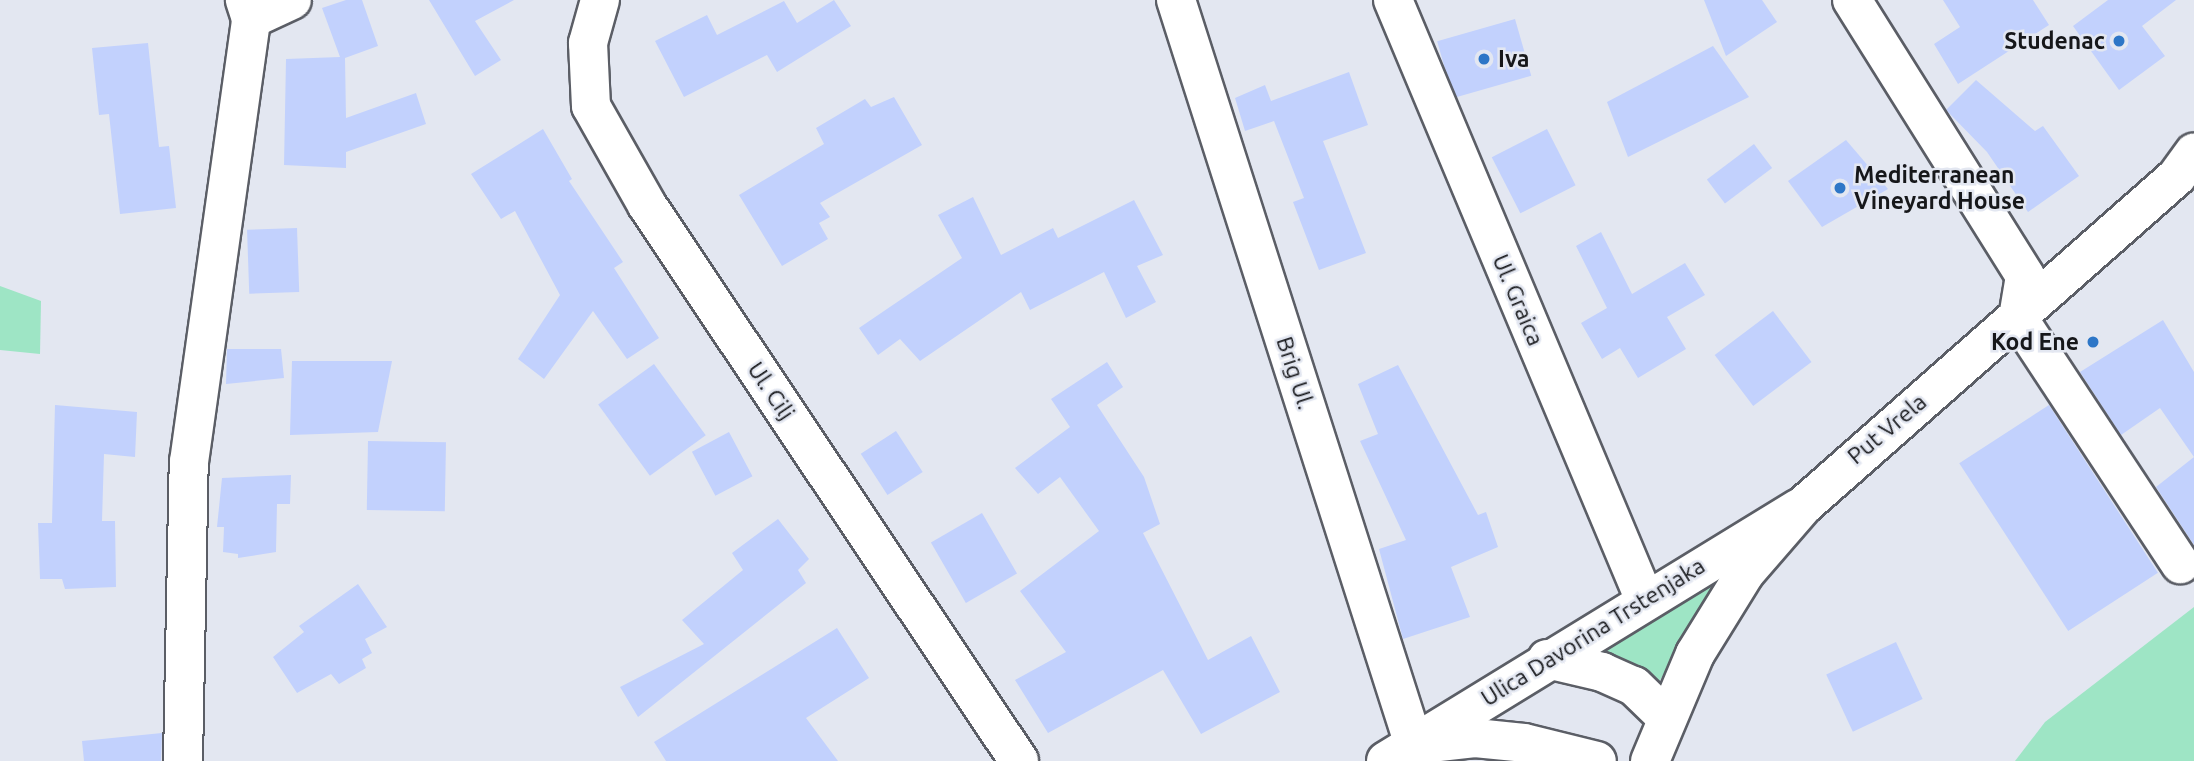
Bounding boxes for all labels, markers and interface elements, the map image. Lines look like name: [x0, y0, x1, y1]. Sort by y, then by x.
place label: Studenac: [2004, 27, 2105, 55]
marker: Studenac: [2111, 33, 2127, 49]
place label: Iva: [1498, 45, 1530, 73]
marker: Iva: [1476, 51, 1492, 67]
place label: Mediterranean Vineyard House: [1854, 161, 2025, 215]
marker: Mediterranean Vineyard House: [1832, 180, 1848, 196]
street label: Ul. Graica: [1486, 250, 1550, 350]
place label: Kod Ene: [1991, 328, 2079, 356]
street label: Brig Ul.: [1270, 333, 1320, 413]
marker: Kod Ene: [2085, 334, 2101, 350]
street label: Ul. Cilj: [742, 357, 800, 425]
street label: Put Vrela: [1842, 388, 1932, 470]
street label: Ulica Davorina Trstenjaka: [1476, 552, 1710, 712]

